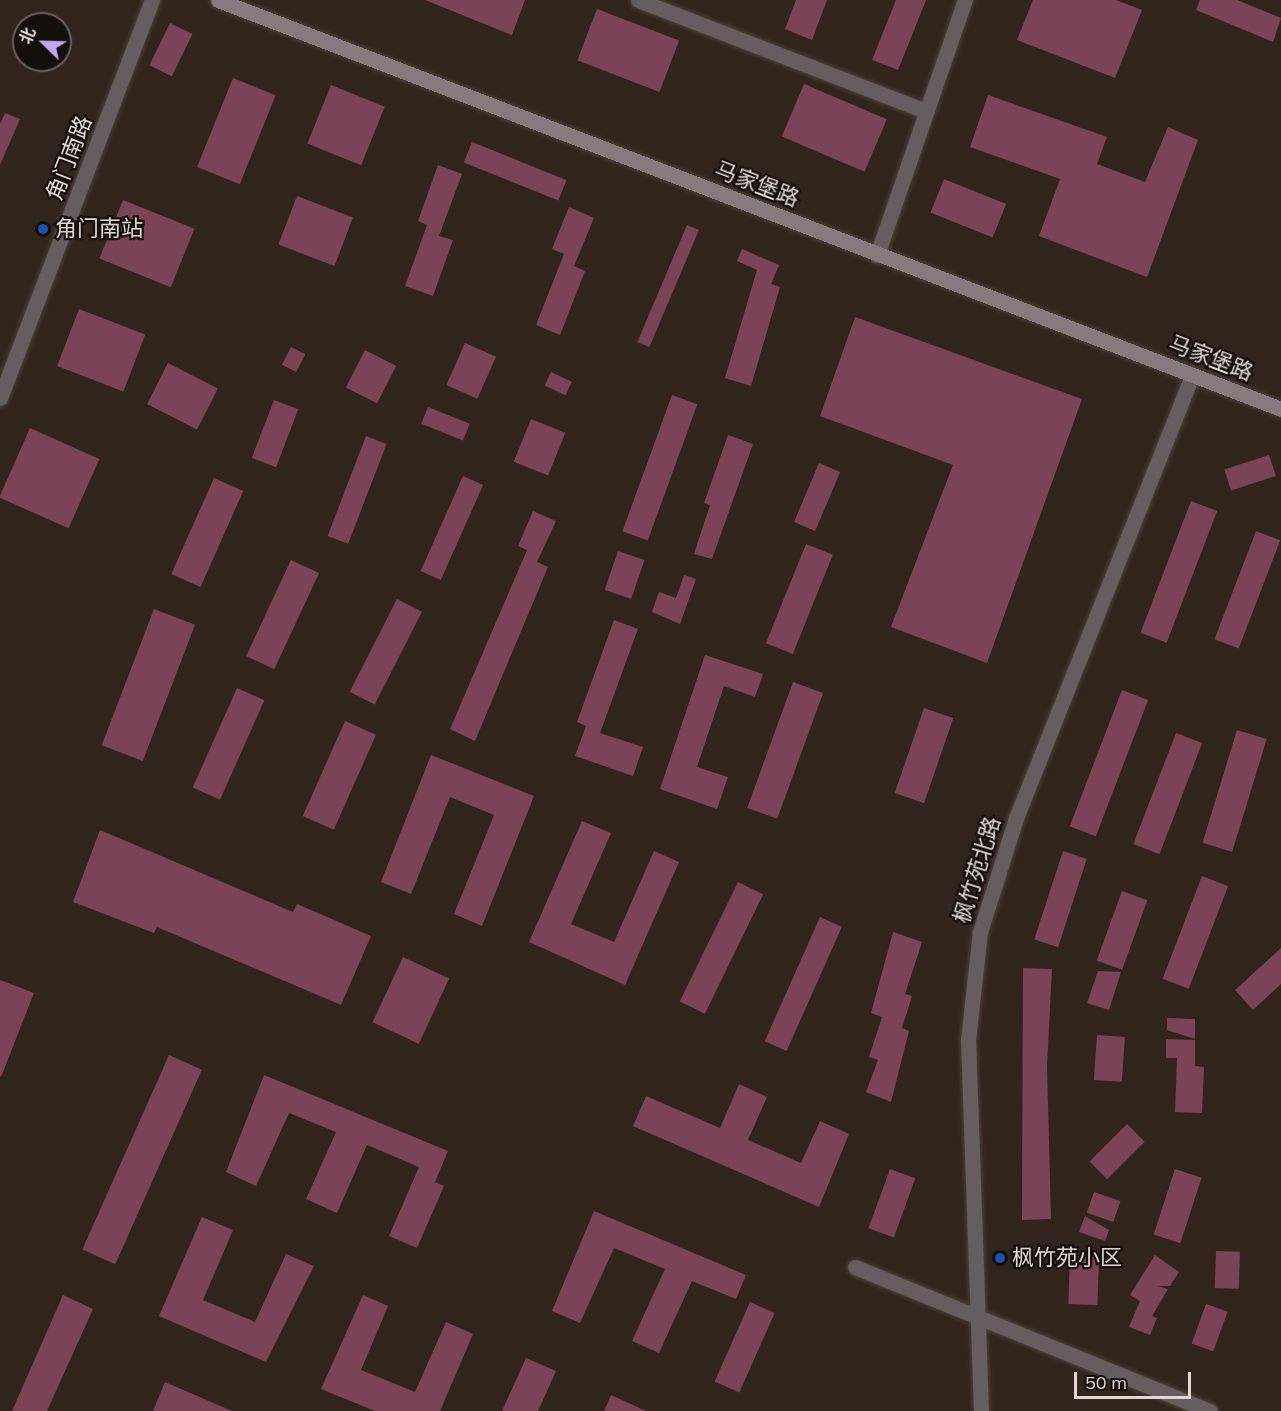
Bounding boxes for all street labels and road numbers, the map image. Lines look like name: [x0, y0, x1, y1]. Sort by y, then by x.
street label: 角门南路: [41, 112, 97, 204]
street label: 马家堡路: [711, 156, 803, 212]
street label: 马家堡路: [1165, 330, 1257, 386]
street label: 枫竹苑北路: [948, 814, 1006, 926]

